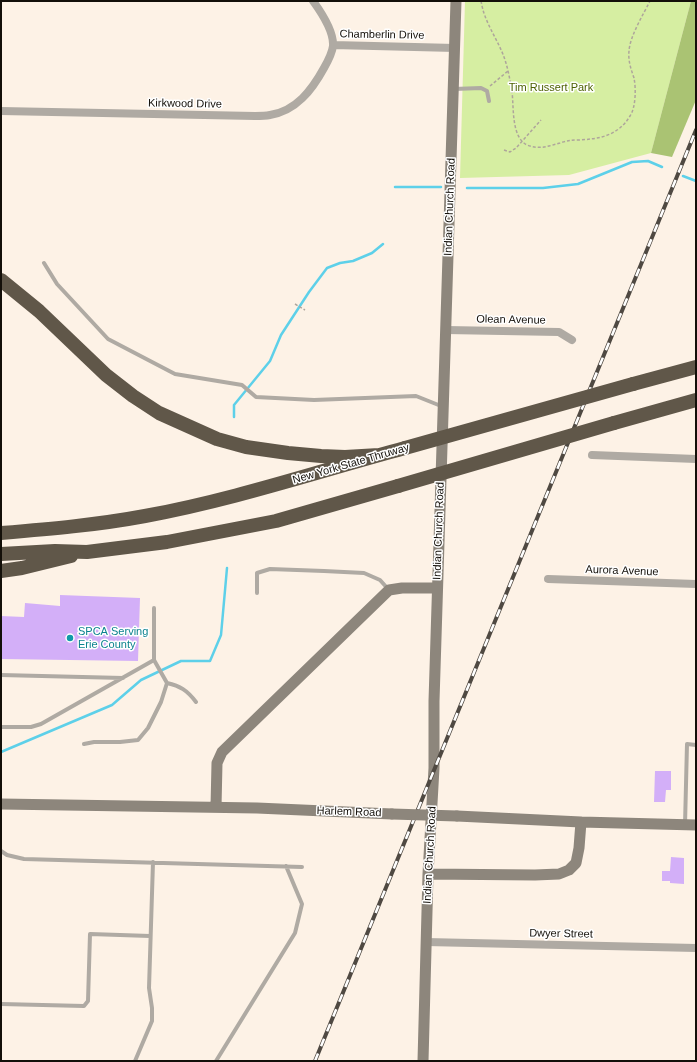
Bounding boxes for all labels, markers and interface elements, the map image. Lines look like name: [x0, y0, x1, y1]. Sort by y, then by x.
street label: Chamberlin Drive: [339, 28, 425, 42]
park label: Tim Russert Park: [509, 81, 593, 95]
street label: Kirkwood Drive: [148, 97, 222, 111]
street label: Indian Church Road: [442, 158, 458, 256]
street label: Olean Avenue: [476, 313, 546, 327]
street label: New York State Thruway: [291, 441, 411, 487]
street label: Indian Church Road: [431, 482, 447, 580]
street label: Aurora Avenue: [585, 563, 659, 579]
place label: SPCA Serving Erie County: [78, 625, 148, 651]
marker: SPCA Serving Erie County: [65, 633, 75, 643]
street label: Harlem Road: [316, 804, 382, 820]
street label: Indian Church Road: [421, 806, 439, 904]
street label: Dwyer Street: [529, 927, 593, 941]

